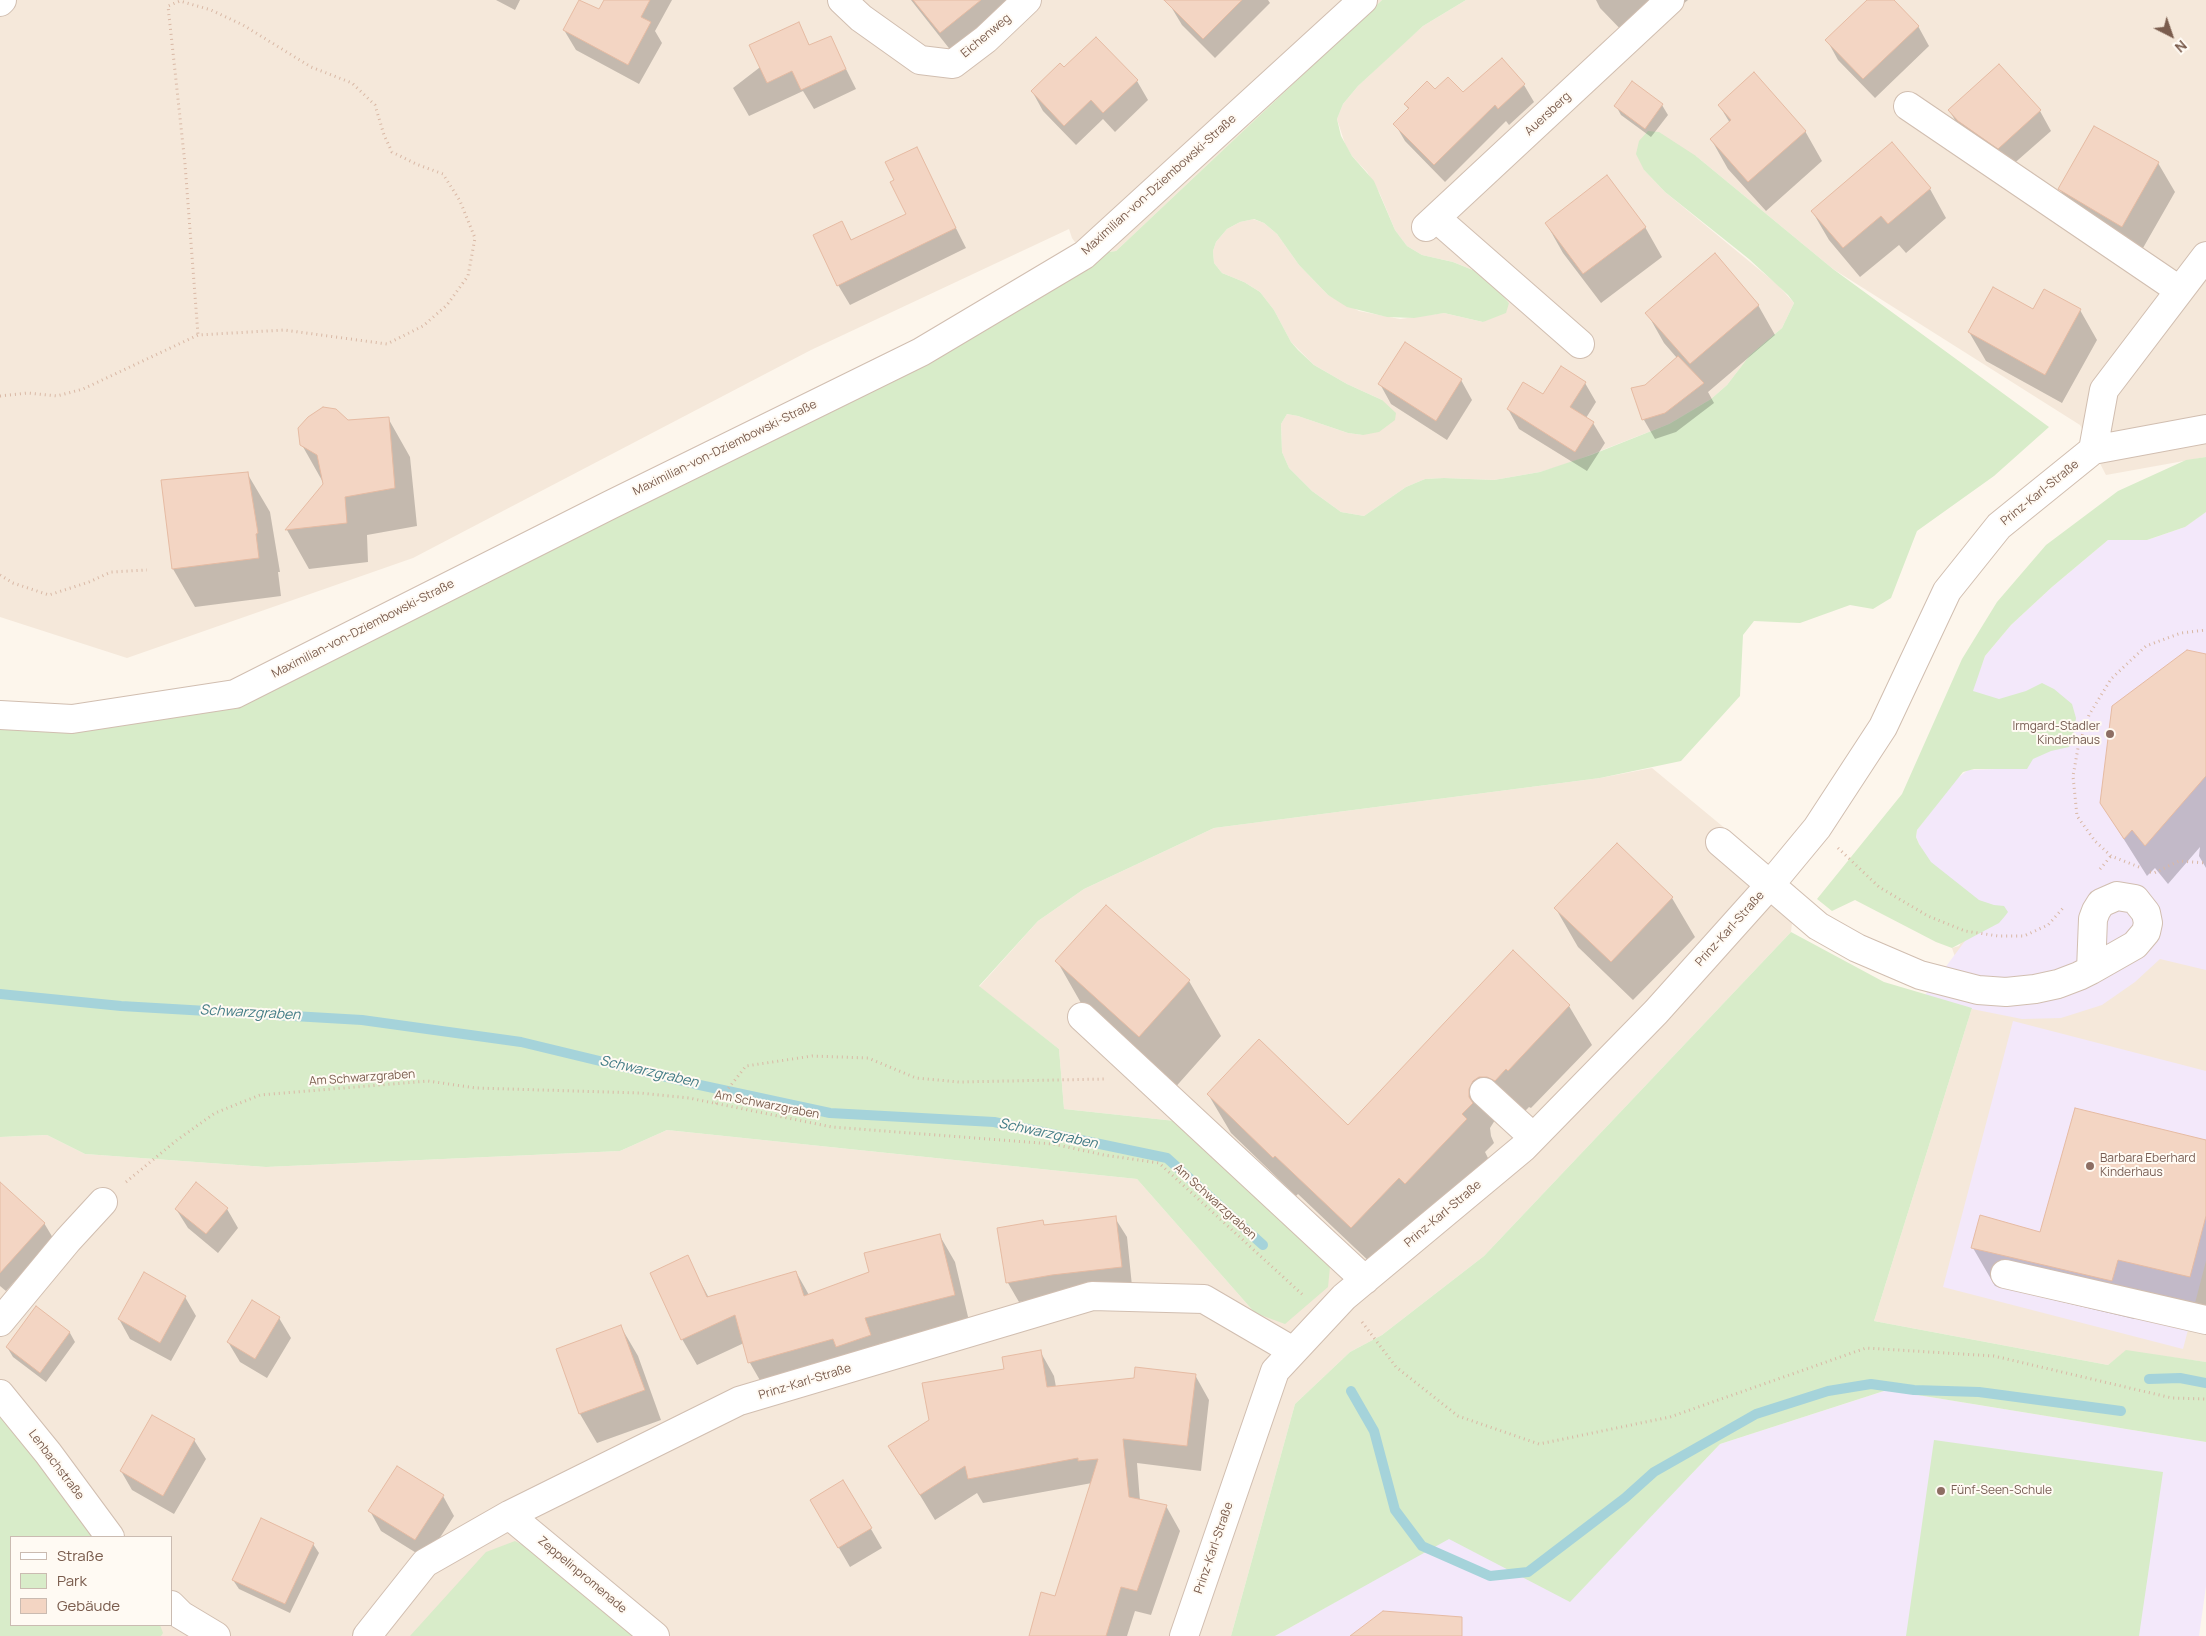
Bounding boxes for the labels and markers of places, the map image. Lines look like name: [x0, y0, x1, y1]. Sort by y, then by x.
place label: Irmgard-Stadler Kinderhaus: [2012, 720, 2100, 748]
marker: Irmgard-Stadler Kinderhaus: [2104, 728, 2116, 740]
place label: Barbara Eberhard Kinderhaus: [2100, 1152, 2196, 1180]
marker: Barbara Eberhard Kinderhaus: [2084, 1160, 2096, 1172]
place label: Fünf-Seen-Schule: [1951, 1484, 2052, 1498]
marker: Fünf-Seen-Schule: [1935, 1485, 1947, 1497]

